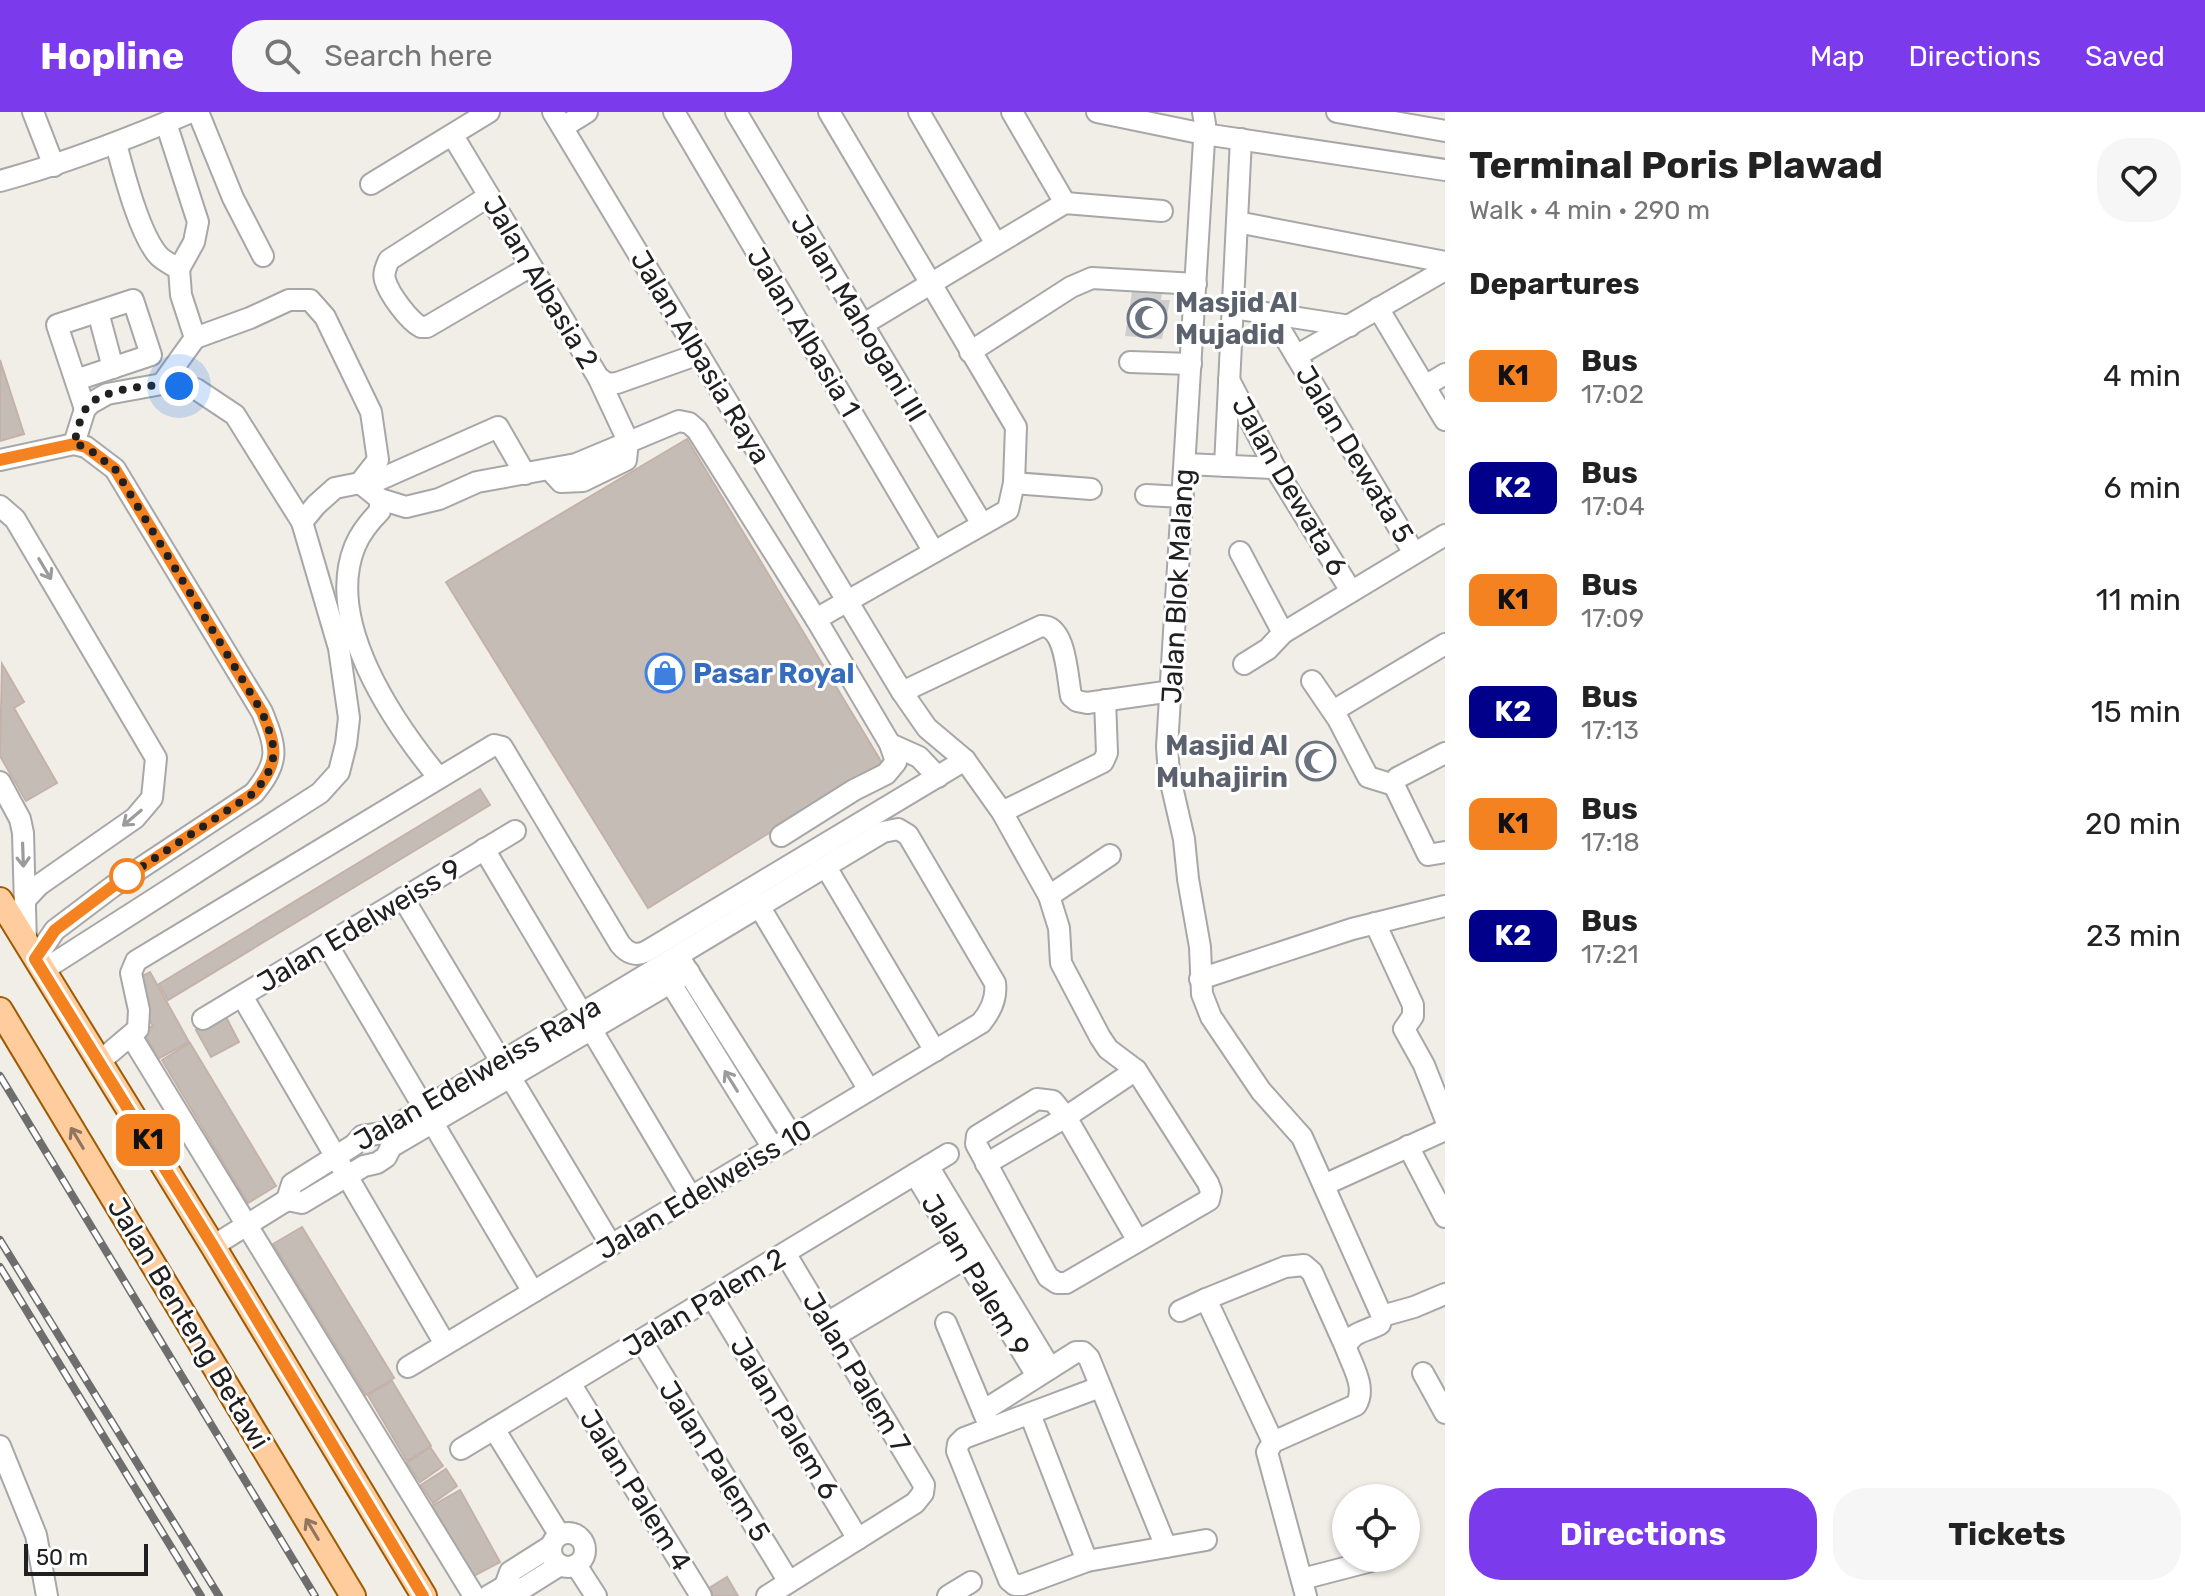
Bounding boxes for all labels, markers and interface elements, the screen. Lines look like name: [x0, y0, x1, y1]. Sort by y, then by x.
search box: [232, 20, 792, 92]
text: Hopline: [40, 33, 184, 79]
icon: search: [260, 34, 304, 78]
text: Search here: [324, 38, 493, 74]
text: Map: [1810, 40, 1864, 73]
text: Directions: [1908, 40, 2041, 73]
text: Saved: [2085, 40, 2165, 73]
button: heart: [2097, 138, 2181, 222]
text: Terminal Poris Plawad: [1469, 142, 1883, 188]
street label: Jalan Albasia 2: [476, 190, 605, 375]
text: Walk · 4 min · 290 m: [1469, 195, 1710, 226]
street label: Jalan Mahogani III: [784, 209, 933, 428]
street label: Jalan Albasia 1: [740, 242, 867, 423]
street label: Jalan Albasia Raya: [624, 244, 777, 470]
text: Departures: [1469, 266, 1640, 302]
place label: Masjid Al Mujadid: [1175, 286, 1298, 351]
mosque icon: Masjid Al Mujadid: [1126, 297, 1168, 339]
text: Bus: [1581, 343, 1638, 379]
text: 4 min: [2103, 358, 2181, 394]
text: K1: [1497, 359, 1529, 392]
street label: Jalan Dewata 5: [1289, 360, 1420, 549]
your location: [159, 366, 199, 406]
text: 17:02: [1581, 379, 1644, 410]
street label: Jalan Dewata 6: [1225, 391, 1354, 582]
text: Bus: [1581, 455, 1638, 491]
street label: Jalan Blok Malang: [1155, 468, 1200, 704]
text: 6 min: [2103, 470, 2181, 506]
text: K2: [1495, 471, 1531, 504]
text: 17:04: [1581, 491, 1645, 522]
one-way arrow: [37, 557, 53, 580]
text: Bus: [1581, 567, 1638, 603]
text: 11 min: [2096, 582, 2181, 618]
text: K1: [1497, 583, 1529, 616]
text: 17:09: [1581, 603, 1644, 634]
shop icon: Pasar Royal: [644, 652, 686, 694]
place label: Pasar Royal: [693, 657, 855, 690]
text: Bus: [1581, 679, 1638, 715]
text: 15 min: [2091, 694, 2181, 730]
text: K2: [1495, 695, 1531, 728]
text: 17:13: [1581, 715, 1639, 746]
place label: Masjid Al Muhajirin: [1156, 729, 1288, 794]
mosque icon: Masjid Al Muhajirin: [1295, 740, 1337, 782]
text: Bus: [1581, 791, 1638, 827]
text: 20 min: [2085, 806, 2181, 842]
text: K1: [1497, 807, 1529, 840]
one-way arrow: [122, 809, 143, 827]
text: 17:18: [1581, 827, 1640, 858]
one-way arrow: [16, 841, 31, 868]
street label: Jalan Edelweiss 9: [251, 852, 467, 999]
unlabelled marker: [110, 859, 144, 893]
text: Bus: [1581, 903, 1638, 939]
text: 23 min: [2086, 918, 2181, 954]
text: K2: [1495, 919, 1531, 952]
text: 17:21: [1581, 939, 1639, 970]
street label: Jalan Edelweiss Raya: [348, 989, 606, 1157]
one-way arrow: [723, 1070, 739, 1093]
street label: Jalan Edelweiss 10: [591, 1112, 818, 1267]
line badge: K1: [112, 1114, 184, 1166]
text: K1: [132, 1123, 164, 1156]
one-way arrow: [69, 1127, 85, 1150]
street label: Jalan Palem 9: [914, 1188, 1037, 1362]
street label: Jalan Benteng Betawi: [100, 1192, 277, 1455]
street label: Jalan Palem 2: [617, 1241, 791, 1364]
street label: Jalan Palem 7: [796, 1286, 917, 1458]
street label: Jalan Palem 6: [723, 1331, 846, 1505]
street label: Jalan Palem 5: [652, 1375, 777, 1548]
street label: Jalan Palem 4: [573, 1404, 698, 1577]
map controls: [1332, 1484, 1420, 1572]
button: locate: [1332, 1484, 1420, 1572]
button: Directions: [1469, 1488, 1817, 1580]
button: Tickets: [1833, 1488, 2181, 1580]
one-way arrow: [304, 1518, 320, 1541]
scale bar: [24, 1540, 148, 1576]
text: 50 m: [36, 1544, 88, 1571]

